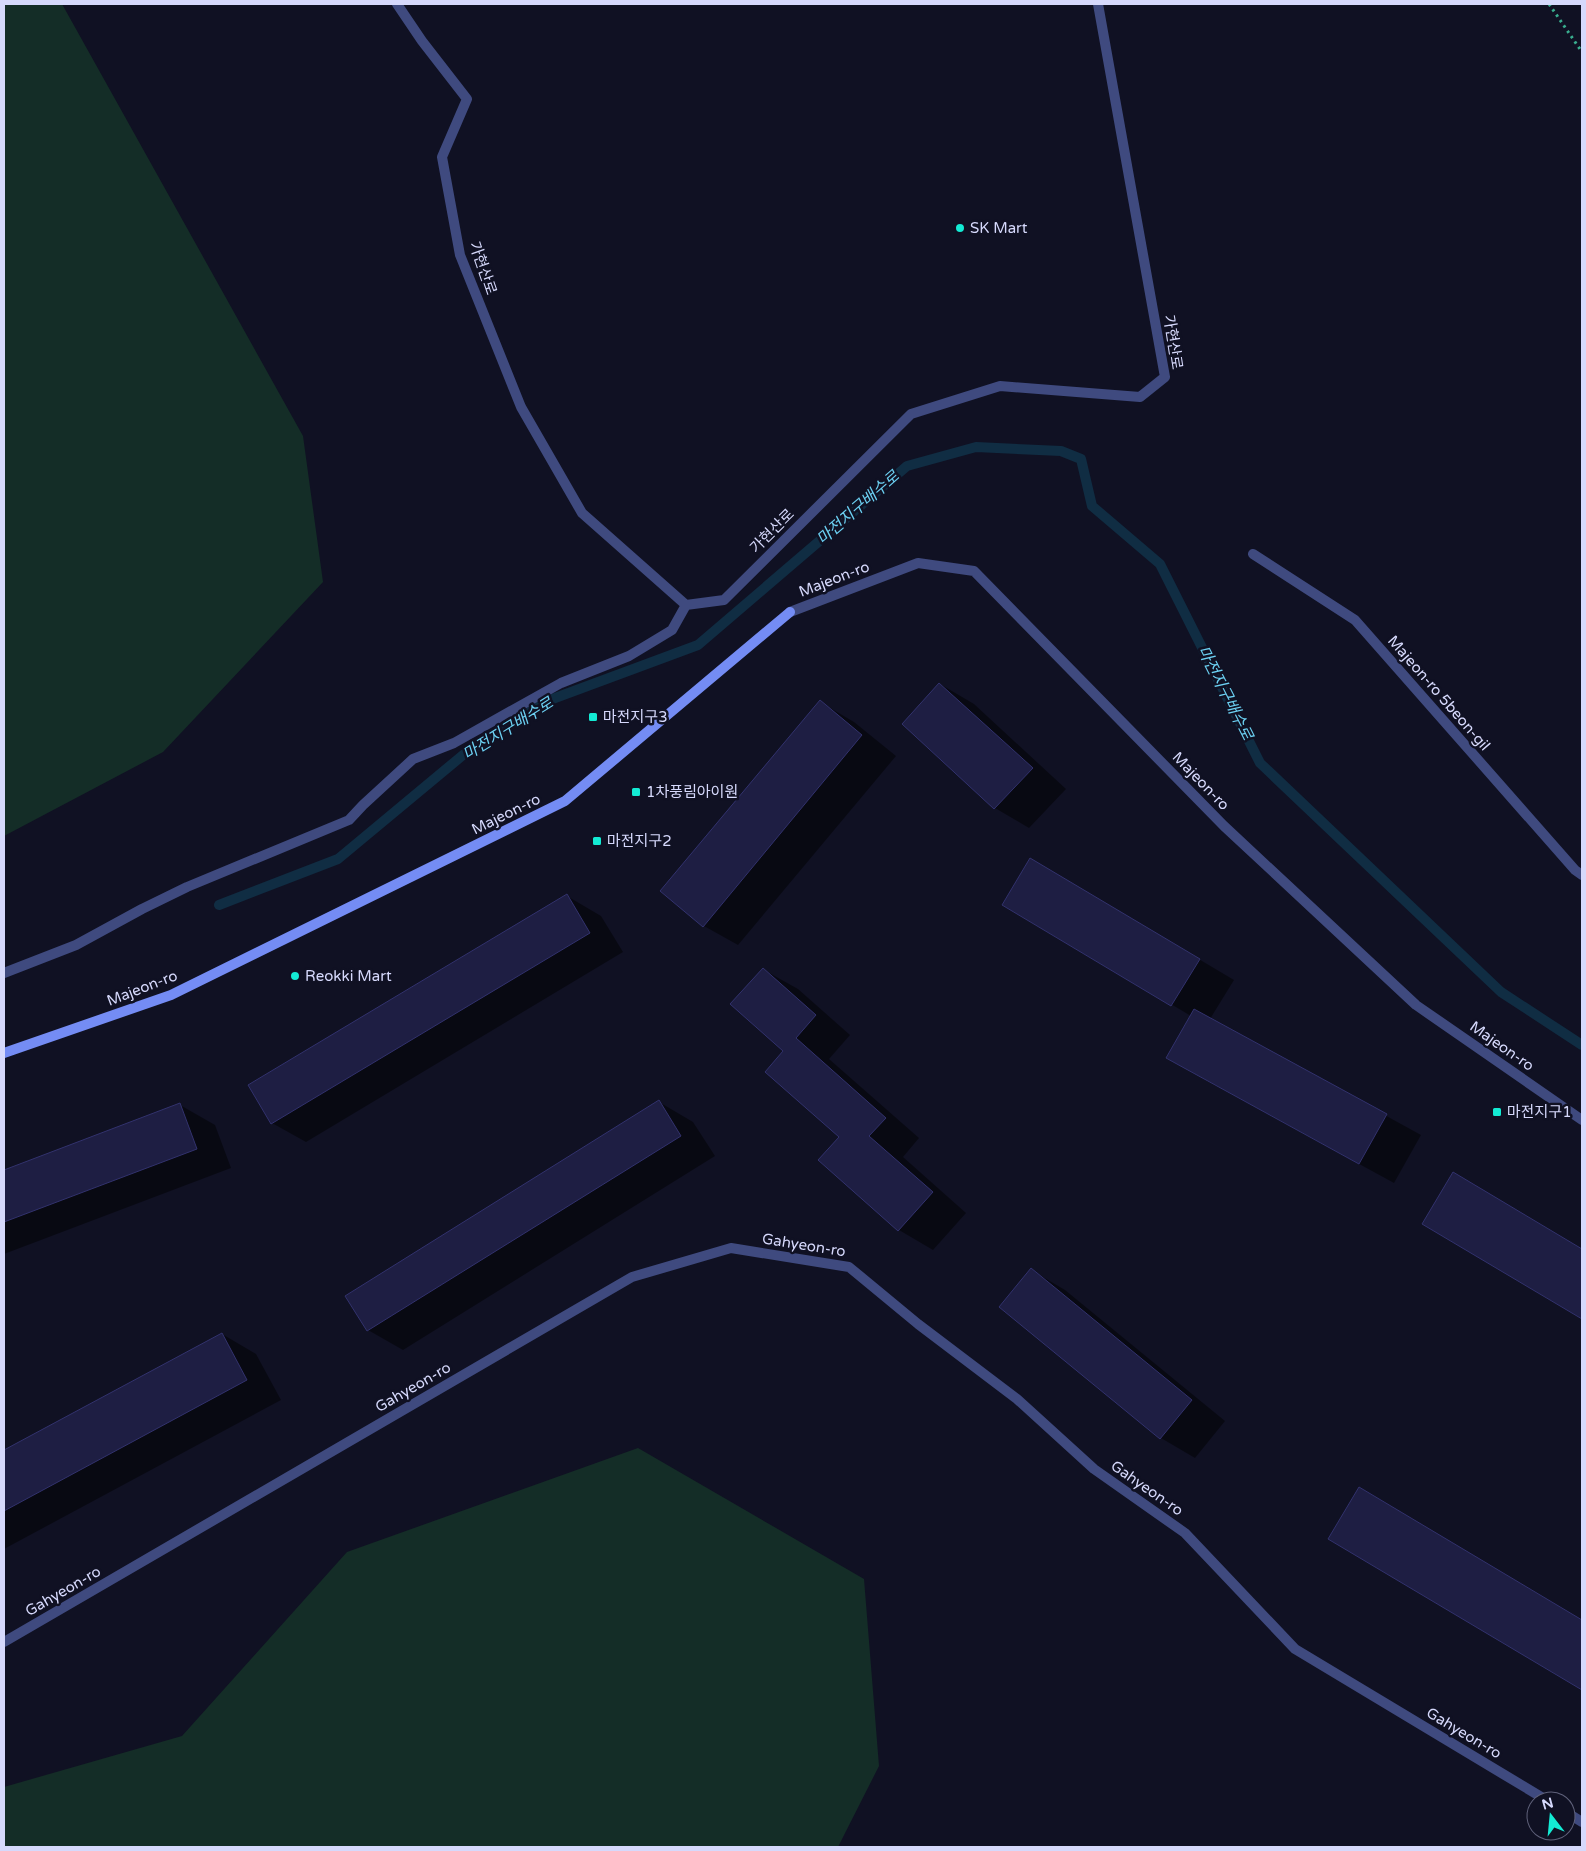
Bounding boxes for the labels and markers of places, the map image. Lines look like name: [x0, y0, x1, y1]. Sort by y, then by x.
place label: SK Mart: [970, 219, 1028, 237]
marker: SK Mart: [954, 222, 966, 234]
place label: 마전지구3: [603, 708, 668, 726]
marker: 마전지구3: [587, 711, 599, 723]
place label: 1차풍림아이원: [646, 783, 738, 801]
marker: 1차풍림아이원: [630, 786, 642, 798]
place label: 마전지구2: [607, 832, 672, 850]
marker: 마전지구2: [591, 835, 603, 847]
place label: Reokki Mart: [305, 967, 392, 985]
marker: Reokki Mart: [289, 970, 301, 982]
place label: 마전지구1: [1507, 1103, 1572, 1121]
marker: 마전지구1: [1491, 1106, 1503, 1118]

